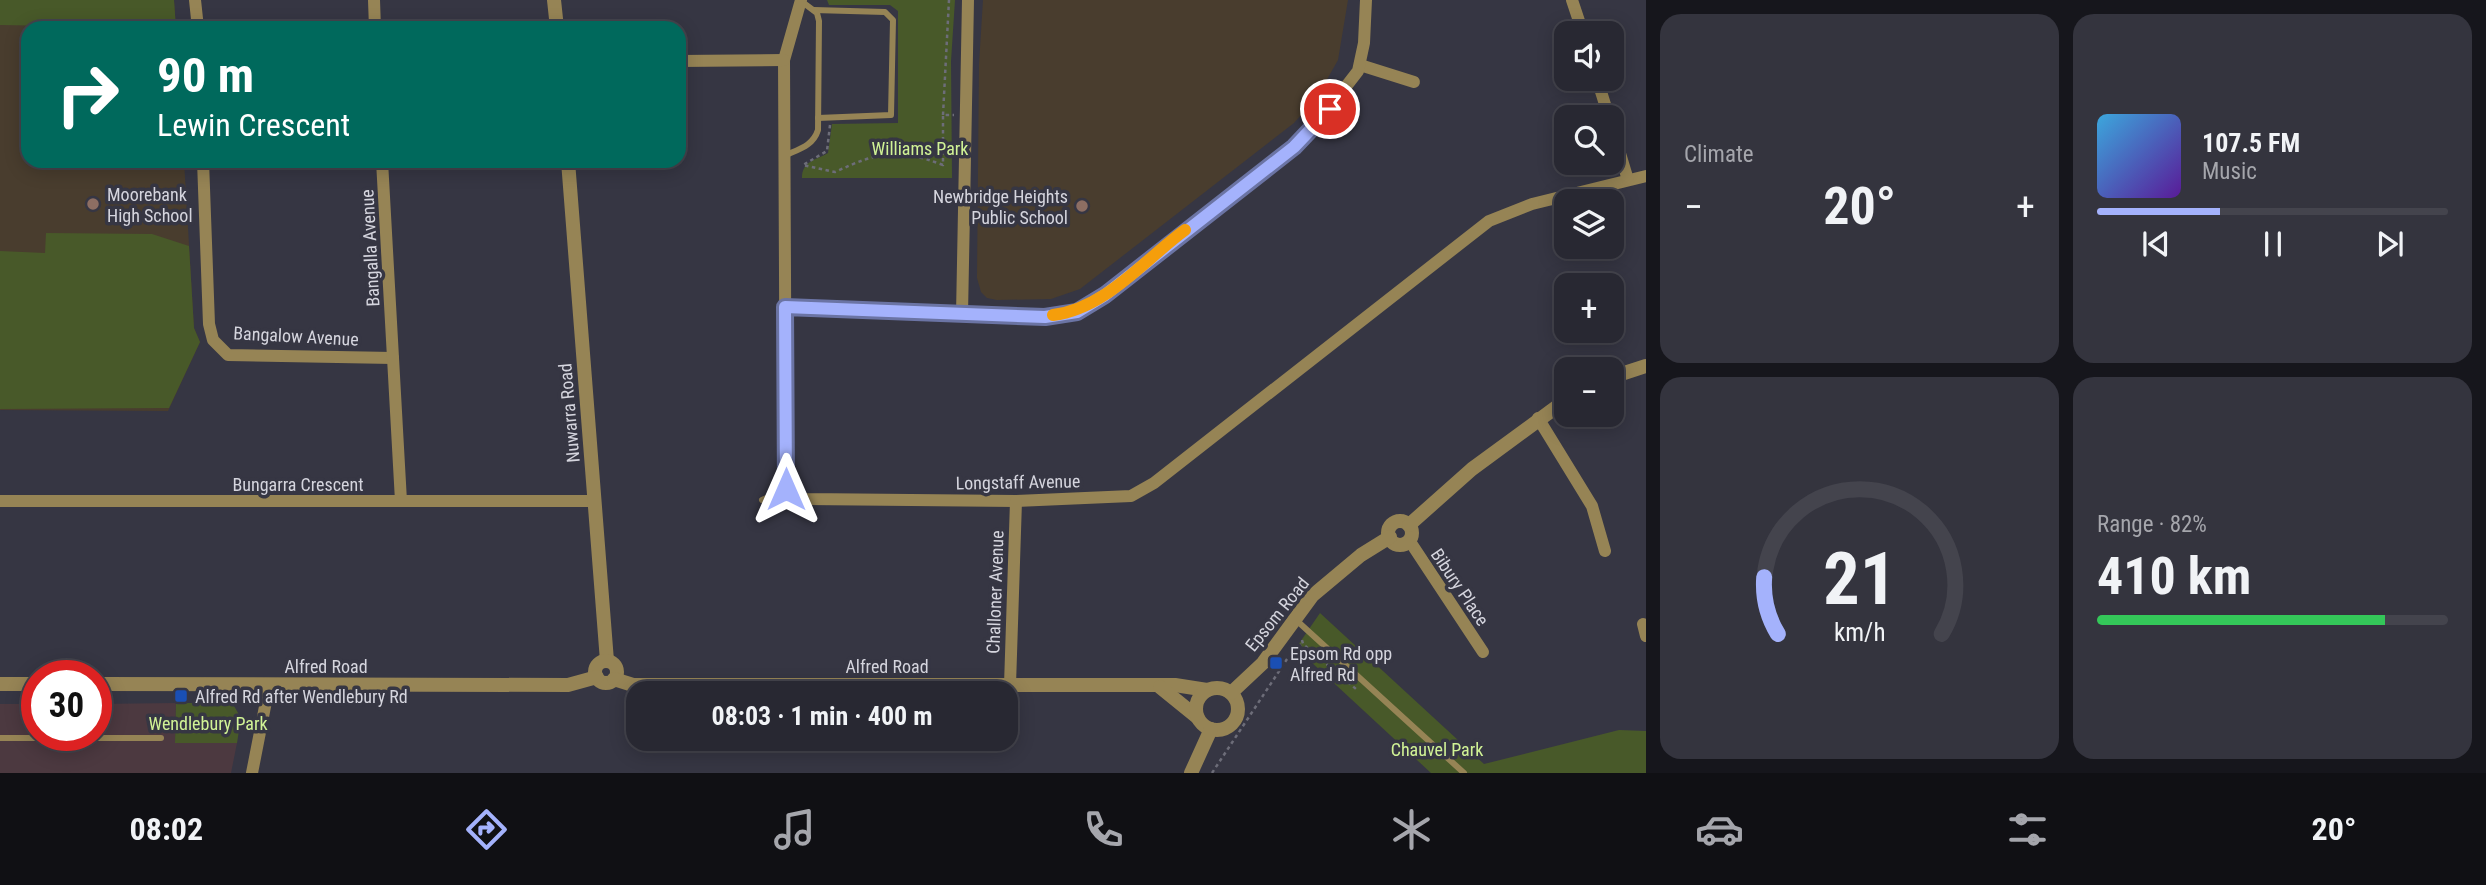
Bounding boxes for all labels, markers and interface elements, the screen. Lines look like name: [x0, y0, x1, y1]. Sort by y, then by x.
map controls: [1554, 21, 1624, 427]
button: sound: [1554, 21, 1624, 91]
text: 90 m: [157, 47, 254, 104]
icon: right: [42, 49, 133, 140]
pin: [1300, 79, 1360, 139]
icon: arrive: [1311, 90, 1349, 128]
button: search: [1554, 105, 1624, 175]
text: Lewin Crescent: [157, 106, 350, 144]
text: 107.5 FM: [2202, 128, 2300, 158]
park label: Williams Park: [872, 138, 968, 159]
text: Climate: [1684, 141, 1754, 168]
text: Music: [2202, 158, 2257, 185]
text: 20°: [1823, 176, 1896, 237]
place label: Moorebank High School: [107, 184, 193, 226]
text: −: [1684, 185, 1703, 229]
text: +: [2016, 185, 2035, 229]
place label: Newbridge Heights Public School: [933, 186, 1068, 228]
street label: Bangalla Avenue: [356, 189, 384, 307]
button: layers: [1554, 189, 1624, 259]
marker: Moorebank High School: [85, 196, 101, 212]
marker: Newbridge Heights Public School: [1074, 198, 1090, 214]
icon: previous: [2137, 225, 2175, 263]
icon: pause: [2254, 225, 2292, 263]
icon: next: [2371, 225, 2409, 263]
button: +: [1554, 273, 1624, 343]
street label: Bangalow Avenue: [233, 322, 359, 350]
button: −: [1554, 357, 1624, 427]
street label: Nuwarra Road: [554, 362, 584, 464]
position arrow: [749, 452, 823, 526]
street label: Longstaff Avenue: [955, 470, 1081, 494]
street label: Bungarra Crescent: [232, 474, 364, 495]
text: Range · 82%: [2097, 511, 2207, 538]
street label: Challoner Avenue: [982, 530, 1008, 654]
text: 21: [1823, 536, 1896, 622]
street label: Bibury Place: [1427, 545, 1493, 629]
text: 410 km: [2097, 546, 2251, 607]
street label: Epsom Road: [1241, 573, 1313, 655]
text: km/h: [1834, 618, 1885, 647]
place label: Epsom Rd opp Alfred Rd: [1290, 643, 1392, 685]
marker: Epsom Rd opp Alfred Rd: [1268, 655, 1284, 671]
street label: Alfred Road: [284, 656, 368, 677]
street label: Alfred Road: [845, 656, 929, 677]
speed limit sign: 30: [21, 660, 112, 751]
place label: Alfred Rd after Wendlebury Rd: [195, 686, 408, 707]
marker: Alfred Rd after Wendlebury Rd: [173, 688, 189, 704]
text: 08:03 · 1 min · 400 m: [712, 701, 932, 731]
park label: Wendlebury Park: [148, 713, 268, 734]
park label: Chauvel Park: [1391, 739, 1483, 760]
icon: directions: [462, 805, 511, 854]
icon: music: [770, 805, 819, 854]
icon: phone: [1079, 805, 1128, 854]
icon: climate: [1387, 805, 1436, 854]
icon: car: [1695, 805, 1744, 854]
icon: filters: [2003, 805, 2052, 854]
text: 08:02: [130, 810, 203, 848]
text: 20°: [2312, 810, 2356, 848]

